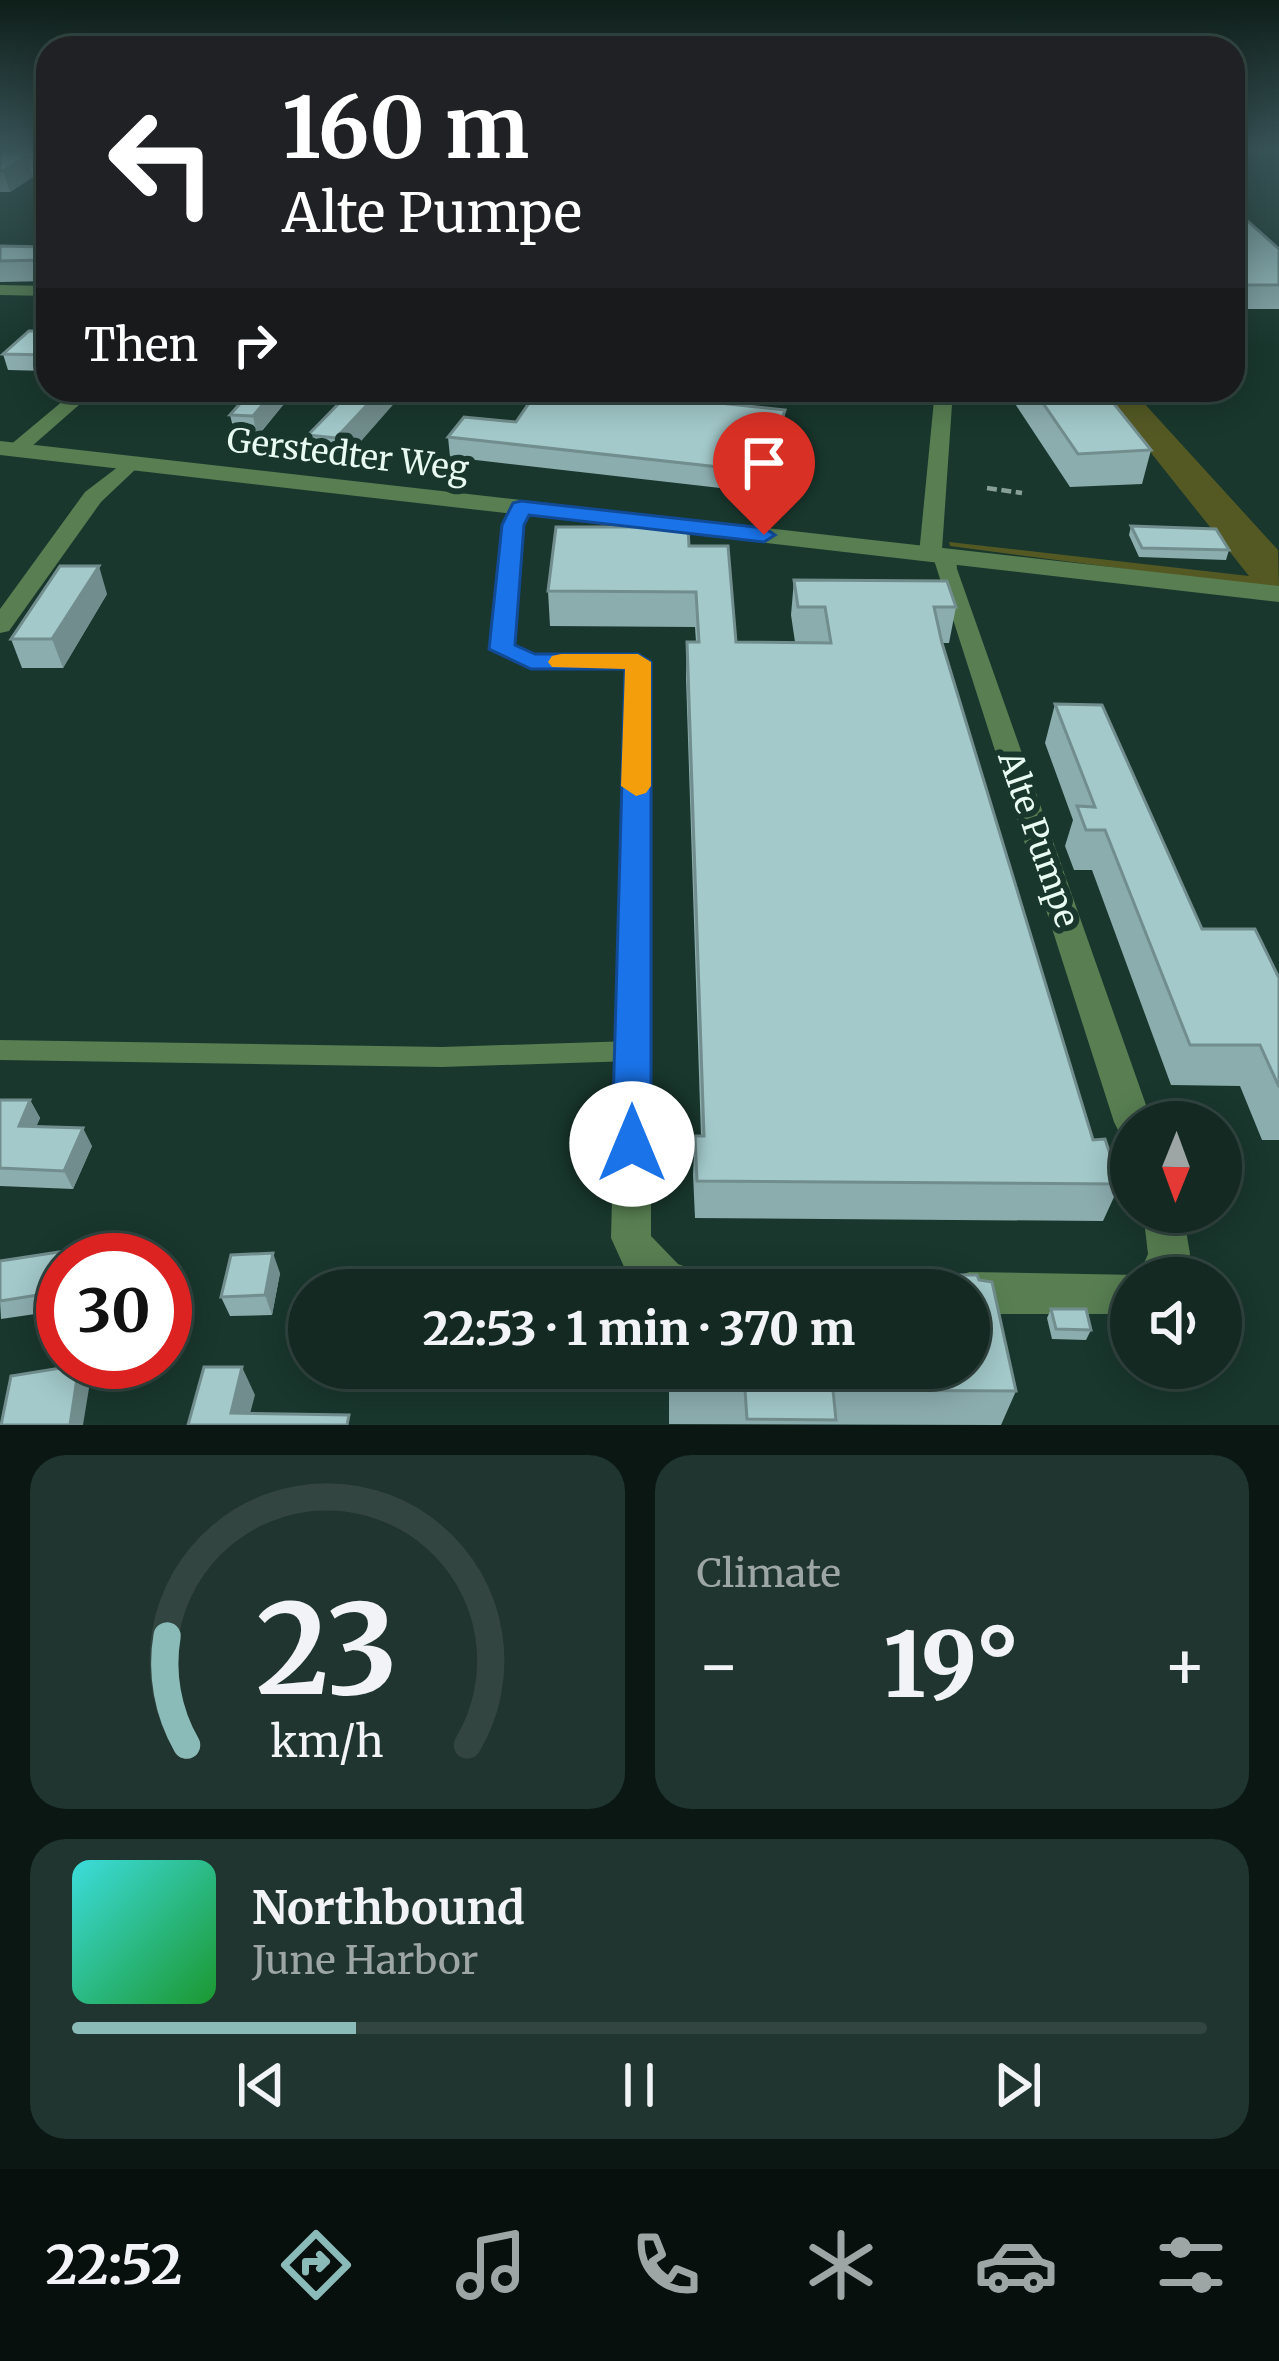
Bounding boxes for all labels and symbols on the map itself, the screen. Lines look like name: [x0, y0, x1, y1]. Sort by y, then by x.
pin: [713, 412, 815, 535]
street label: Gerstedter Weg: [225, 419, 471, 490]
street label: Alte Pumpe: [989, 745, 1088, 933]
position arrow: [569, 1081, 695, 1207]
north arrow: [1110, 1101, 1242, 1233]
speed limit sign: 30: [36, 1233, 192, 1389]

